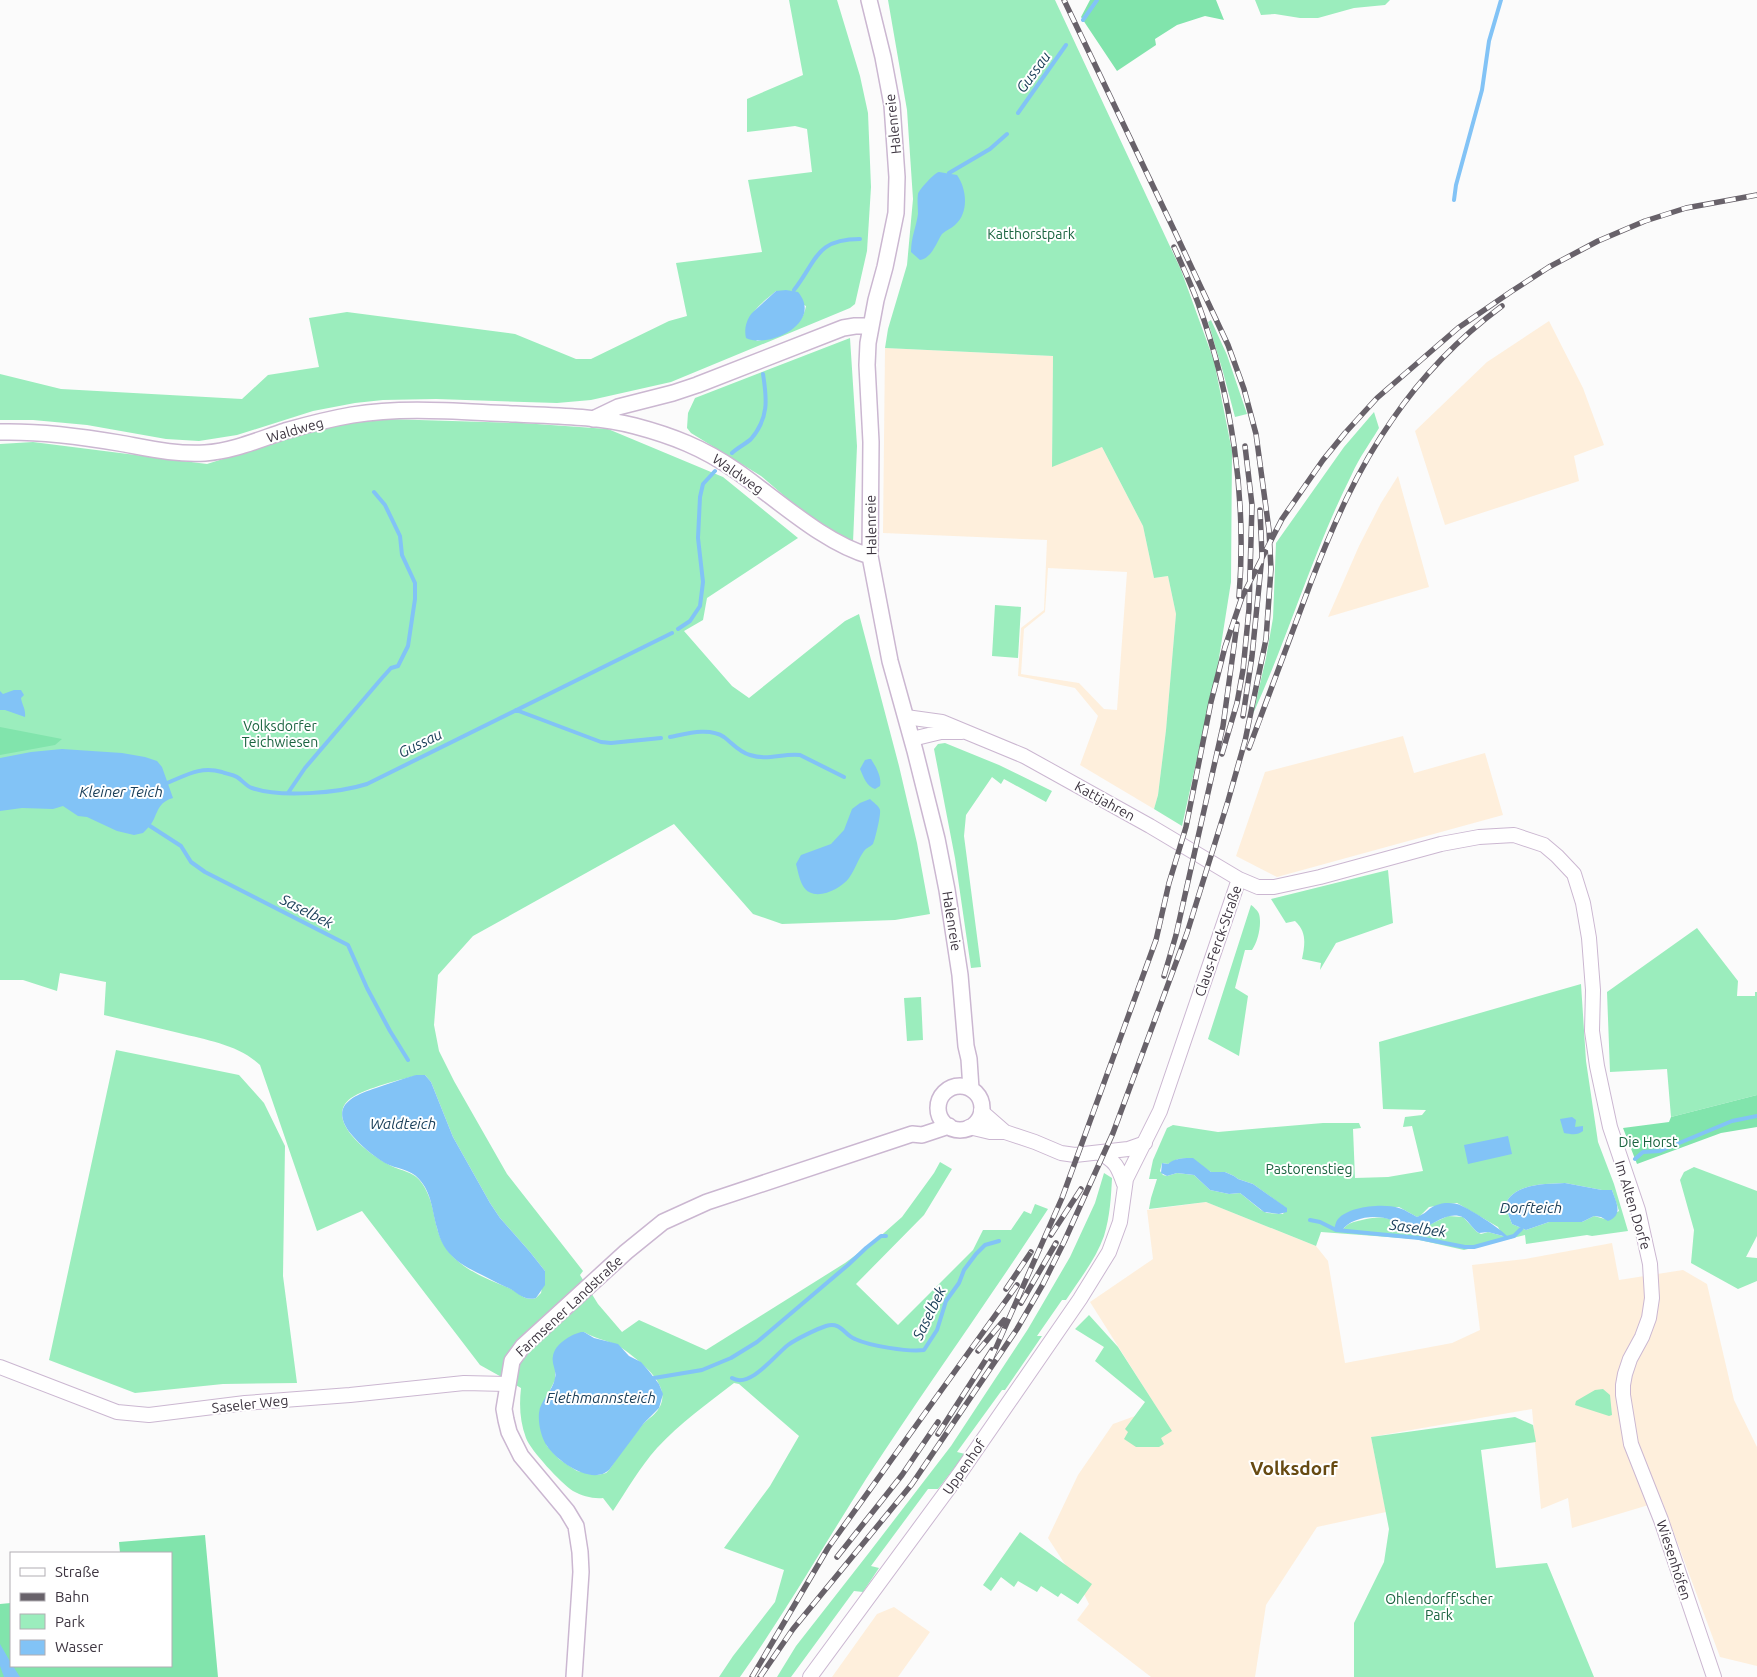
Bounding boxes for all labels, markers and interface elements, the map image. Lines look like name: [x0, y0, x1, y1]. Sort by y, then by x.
water label: Gussau: [1012, 48, 1054, 96]
street label: Halenreie: [882, 93, 904, 155]
park label: Katthorstpark: [987, 226, 1075, 242]
street label: Waldweg: [265, 414, 325, 446]
street label: Waldweg: [710, 451, 766, 497]
street label: Halenreie: [862, 495, 880, 555]
park label: Volksdorfer Teichwiesen: [242, 718, 318, 750]
water label: Gussau: [395, 725, 445, 761]
street label: Kattjahren: [1072, 778, 1138, 824]
water label: Kleiner Teich: [79, 783, 163, 800]
street label: Claus-Ferck-Straße: [1191, 883, 1245, 999]
water label: Saselbek: [277, 890, 337, 932]
street label: Halenreie: [939, 890, 965, 952]
water label: Waldteich: [370, 1115, 436, 1132]
park label: Die Horst: [1618, 1134, 1678, 1150]
street label: Im Alten Dorfe: [1612, 1158, 1654, 1252]
park label: Pastorenstieg: [1266, 1161, 1352, 1177]
water label: Dorfteich: [1500, 1199, 1562, 1216]
water label: Saselbek: [1387, 1215, 1448, 1240]
street label: Farmsener Landstraße: [512, 1252, 626, 1360]
water label: Saselbek: [908, 1283, 949, 1343]
water label: Flethmannsteich: [546, 1389, 656, 1406]
street label: Saseler Weg: [211, 1392, 289, 1416]
street label: Uppenhof: [939, 1436, 989, 1497]
district label: Volksdorf: [1250, 1457, 1338, 1479]
street label: Wiesenhöfen: [1654, 1518, 1694, 1602]
legend: [10, 1552, 172, 1667]
text: Straße: [55, 1563, 99, 1580]
text: Bahn: [55, 1588, 89, 1605]
park label: Ohlendorff'scher Park: [1385, 1591, 1493, 1623]
text: Park: [55, 1613, 85, 1630]
text: Wasser: [55, 1638, 104, 1655]

